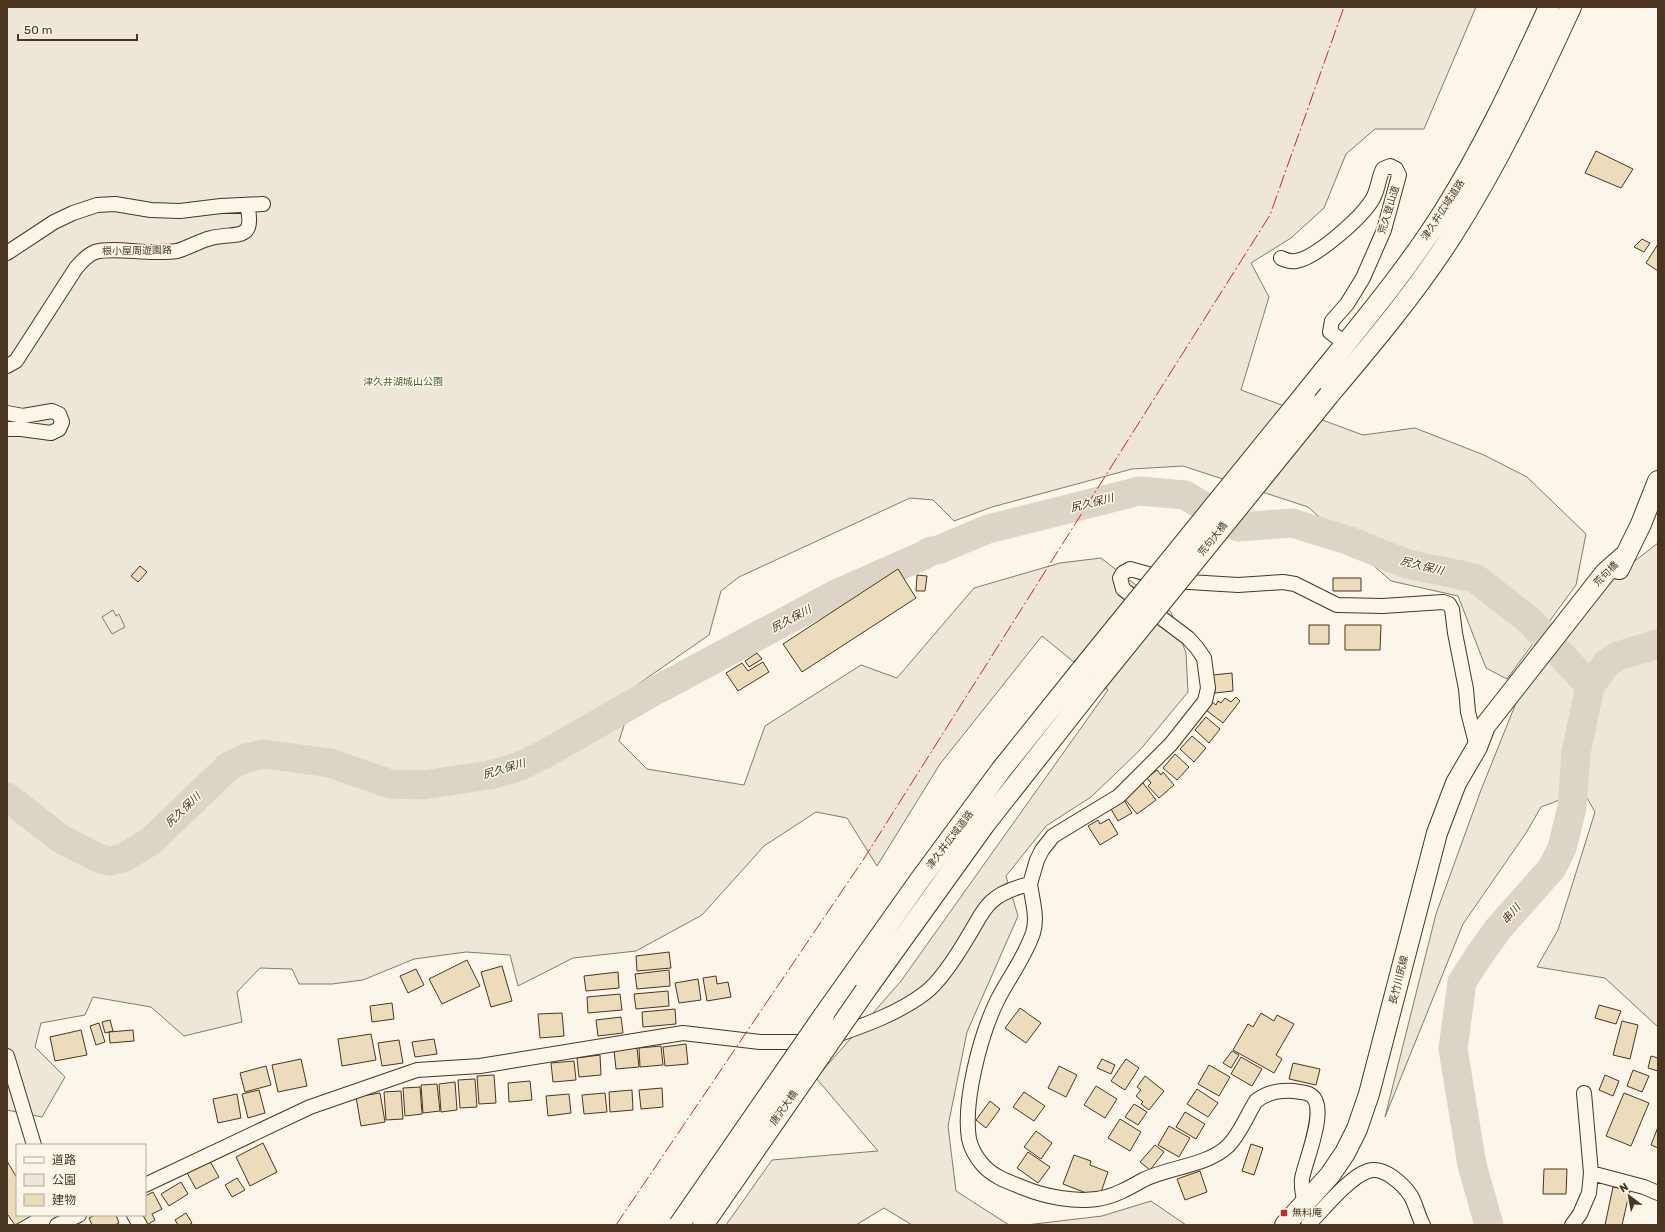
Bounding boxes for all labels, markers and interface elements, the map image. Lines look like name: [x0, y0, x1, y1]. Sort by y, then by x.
scale bar: [18, 16, 137, 42]
text: 50 m: [24, 23, 52, 37]
street label: 津久井広域道路: [1419, 177, 1467, 243]
street label: 荒久登山道: [1376, 184, 1402, 236]
street label: 根小屋周遊園路: [102, 244, 172, 258]
park label: 津久井湖城山公園: [363, 376, 443, 388]
water label: 尻久保川: [1069, 491, 1116, 515]
street label: 荒句大橋: [1196, 520, 1230, 558]
water label: 尻久保川: [1399, 554, 1446, 578]
street label: 荒句橋: [1591, 559, 1621, 589]
water label: 尻久保川: [769, 602, 814, 635]
water label: 尻久保川: [481, 756, 528, 782]
water label: 尻久保川: [163, 789, 204, 830]
street label: 津久井広域道路: [924, 808, 976, 872]
water label: 串川: [1499, 901, 1524, 927]
street label: 長竹川尻線: [1387, 954, 1411, 1006]
street label: 唐沢大橋: [768, 1088, 800, 1128]
legend: [16, 1144, 146, 1216]
text: 道路: [52, 1153, 76, 1167]
text: 公園: [52, 1173, 76, 1187]
north arrow: [1609, 1176, 1649, 1216]
text: N: [1617, 1180, 1631, 1196]
text: 建物: [52, 1193, 76, 1207]
place label: 無料庵: [1292, 1207, 1322, 1219]
marker: 無料庵: [1279, 1208, 1289, 1218]

